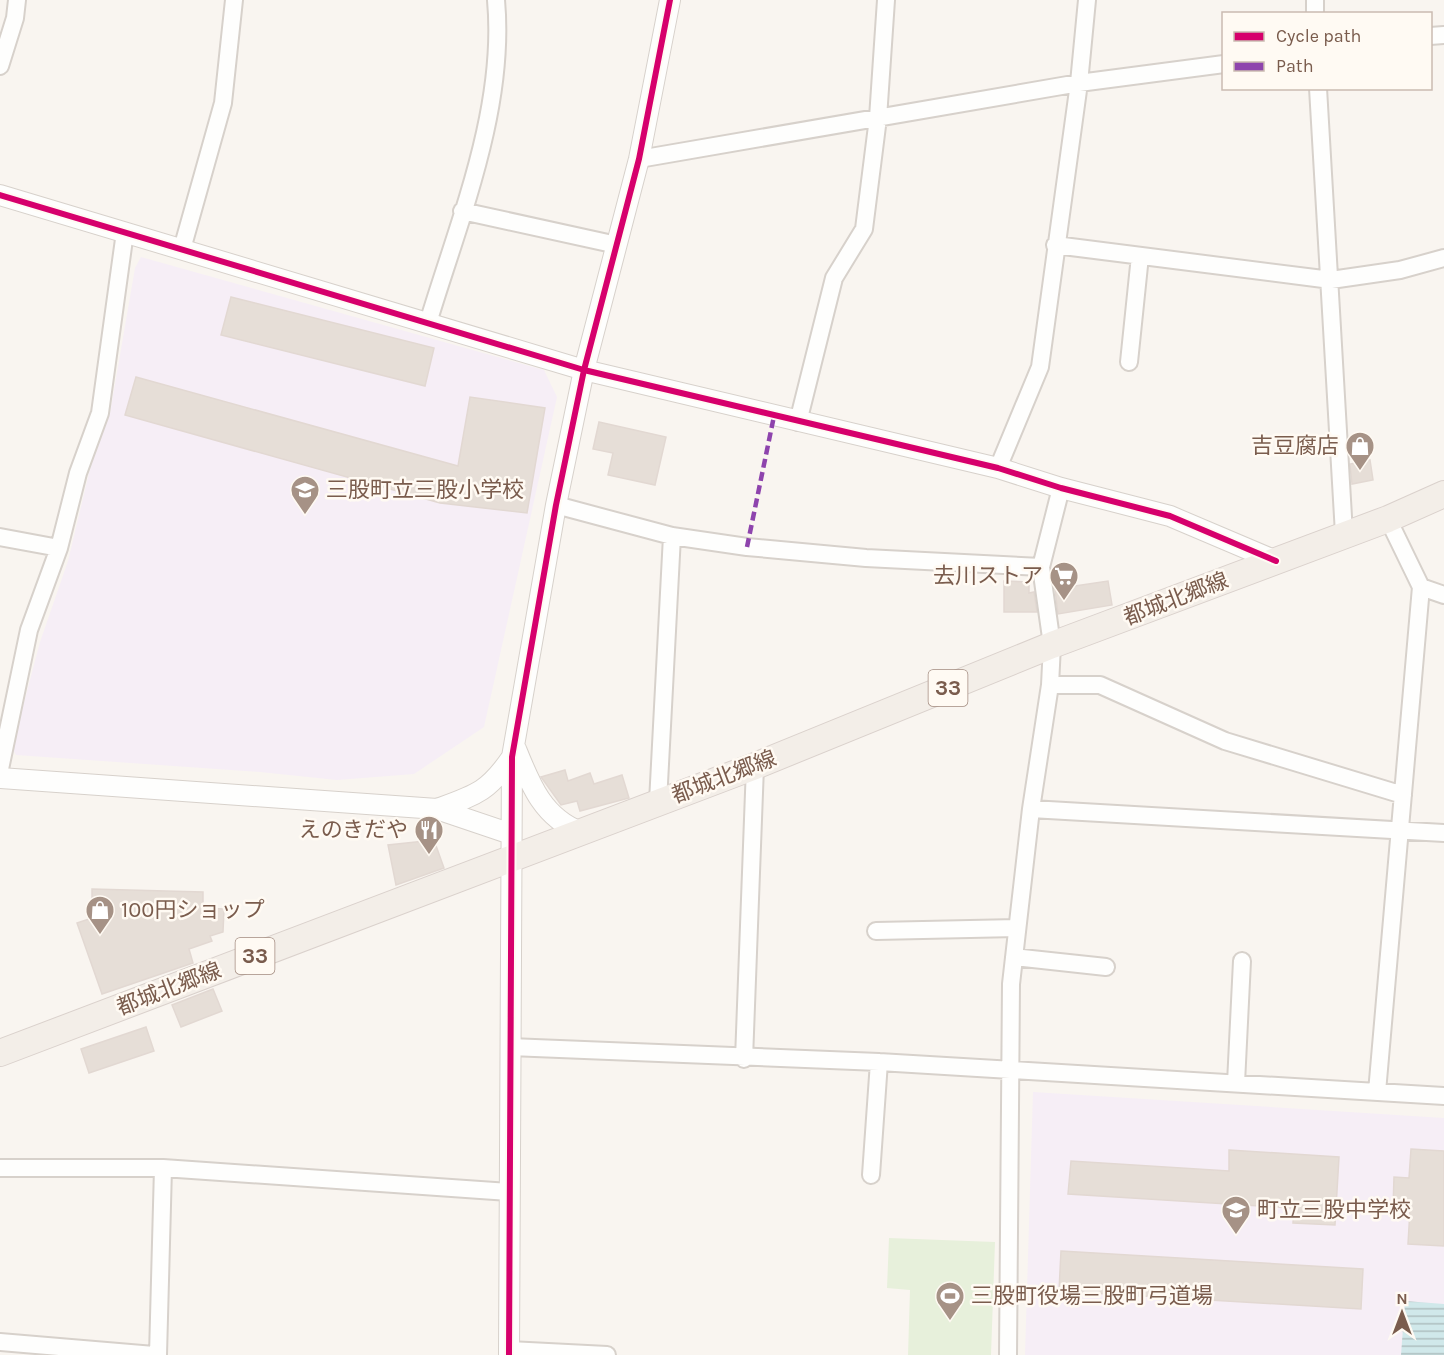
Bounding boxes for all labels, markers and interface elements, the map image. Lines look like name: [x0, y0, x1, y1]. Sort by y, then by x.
legend: [1222, 12, 1432, 90]
text: Cycle path: [1276, 25, 1361, 47]
text: Path: [1276, 55, 1314, 77]
shop icon: 吉豆腐店: [1344, 430, 1376, 472]
place label: 吉豆腐店: [1251, 433, 1339, 459]
school or university icon: 三股町立三股小学校: [289, 474, 321, 516]
place label: 三股町立三股小学校: [326, 477, 524, 503]
supermarket icon: 去川ストア: [1048, 560, 1080, 602]
place label: 去川ストア: [933, 563, 1043, 589]
street label: 都城北郷線: [1120, 567, 1232, 631]
road number: 33: [928, 670, 968, 706]
street label: 都城北郷線: [668, 745, 780, 809]
restaurant icon: えのきだや: [413, 814, 445, 856]
place label: えのきだや: [299, 817, 408, 843]
shop icon: 100円ショップ: [84, 894, 116, 936]
place label: 100円ショップ: [121, 897, 264, 923]
road number: 33: [236, 938, 274, 974]
street label: 都城北郷線: [113, 957, 225, 1021]
school or university icon: 町立三股中学校: [1220, 1194, 1252, 1236]
place label: 町立三股中学校: [1257, 1197, 1411, 1223]
sports icon: 三股町役場三股町弓道場: [934, 1280, 966, 1322]
place label: 三股町役場三股町弓道場: [971, 1283, 1213, 1309]
north arrow: [1372, 1283, 1432, 1343]
text: N: [1396, 1289, 1408, 1308]

